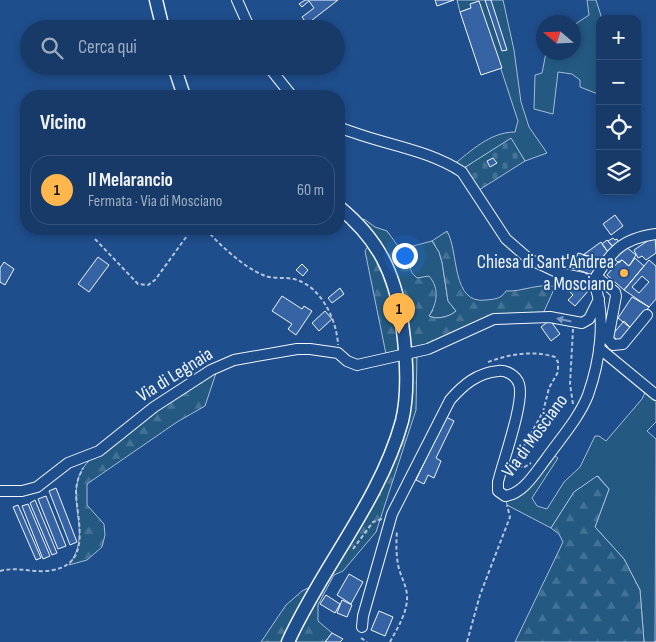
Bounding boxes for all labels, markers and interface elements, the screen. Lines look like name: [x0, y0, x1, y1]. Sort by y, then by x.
north arrow: [536, 15, 581, 60]
map controls: [596, 15, 641, 195]
button: +: [596, 15, 641, 60]
search box: [20, 20, 345, 75]
icon: search: [38, 34, 66, 62]
text: Cerca qui: [78, 36, 137, 59]
button: −: [596, 60, 641, 105]
button: locate: [596, 105, 641, 150]
text: Vicino: [40, 110, 86, 135]
button: layers: [596, 150, 641, 195]
text: Il Melarancio: [88, 169, 173, 192]
text: 1: [54, 181, 60, 200]
text: 60 m: [297, 181, 324, 200]
text: Fermata · Via di Mosciano: [88, 192, 223, 211]
your location: [392, 243, 418, 269]
place label: Chiesa di Sant'Andrea a Mosciano: [477, 251, 614, 296]
marker: Chiesa di Sant'Andrea a Mosciano: [618, 267, 630, 279]
pin: 1: [383, 293, 415, 334]
one-way arrow: [557, 316, 572, 324]
street label: Via di Legnaia: [133, 343, 217, 407]
street label: Via di Mosciano: [497, 390, 573, 482]

